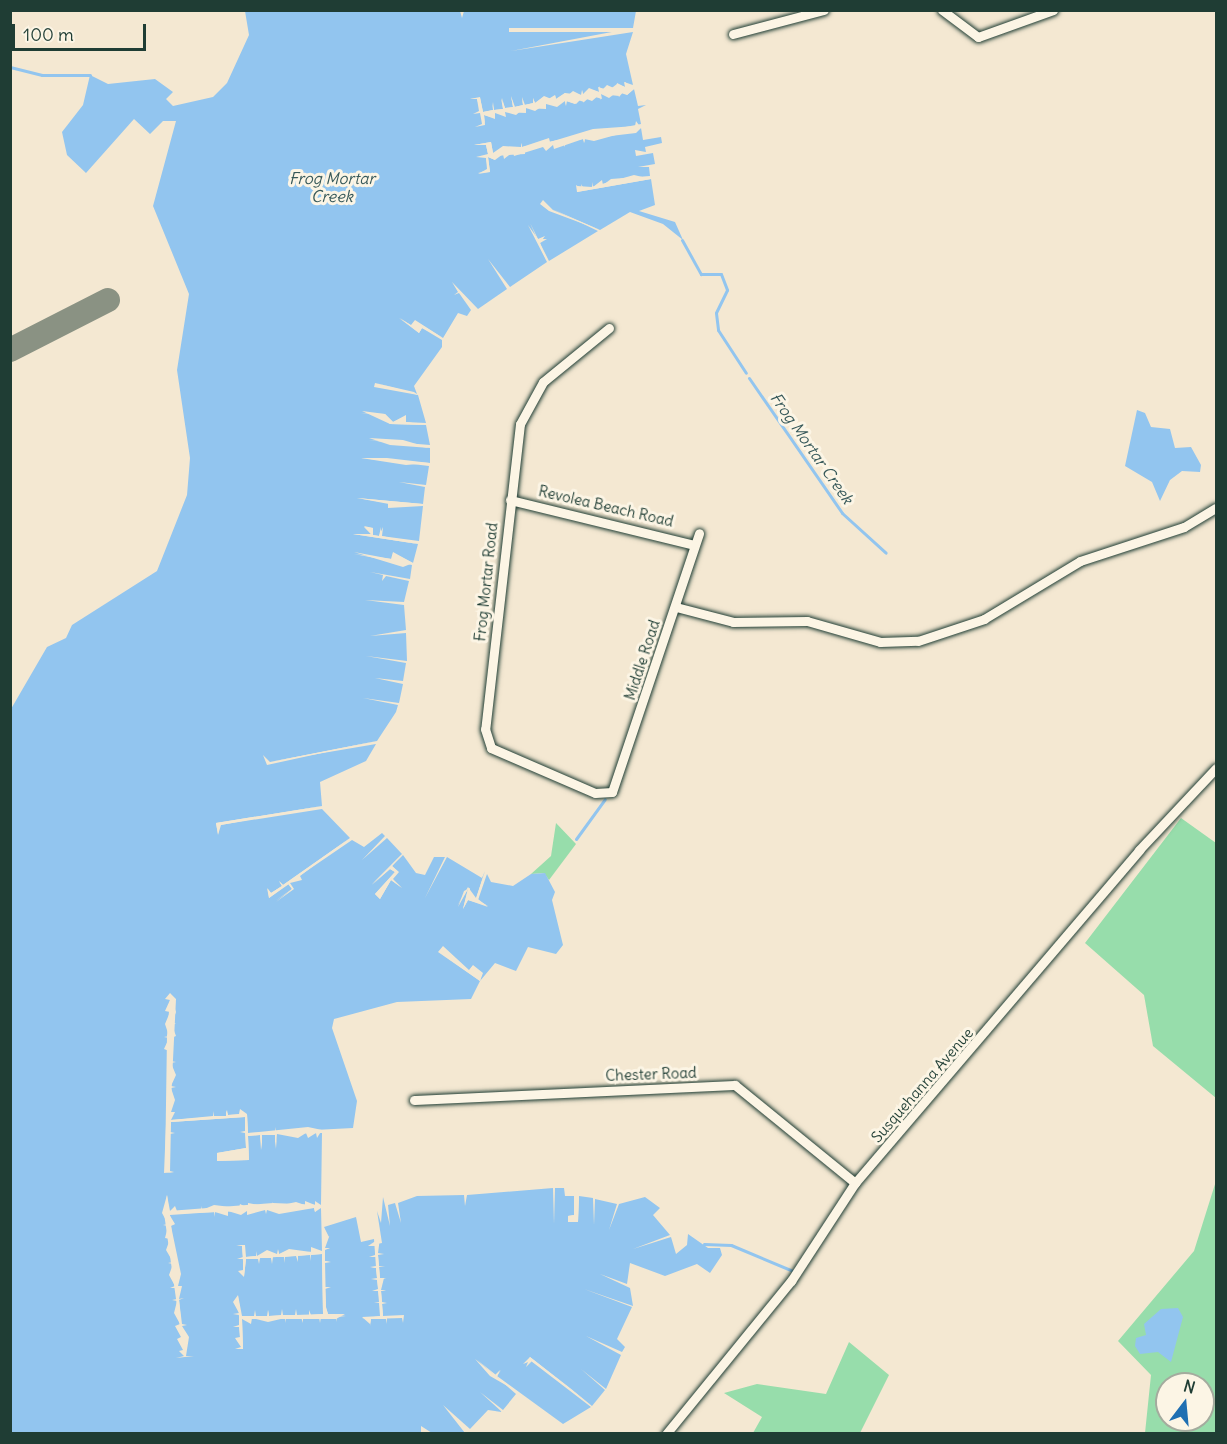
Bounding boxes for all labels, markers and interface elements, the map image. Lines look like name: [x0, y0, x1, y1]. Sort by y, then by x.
scale bar: [15, 12, 148, 50]
text: 100 m: [23, 23, 74, 46]
water label: Frog Mortar Creek: [289, 168, 375, 206]
water label: Frog Mortar Creek: [766, 389, 858, 507]
street label: Revolea Beach Road: [537, 482, 675, 530]
street label: Frog Mortar Road: [471, 522, 501, 642]
street label: Middle Road: [621, 618, 663, 702]
street label: Susquehanna Avenue: [867, 1024, 977, 1146]
street label: Chester Road: [605, 1063, 697, 1085]
north arrow: [1155, 1372, 1215, 1432]
text: N: [1181, 1375, 1197, 1398]

